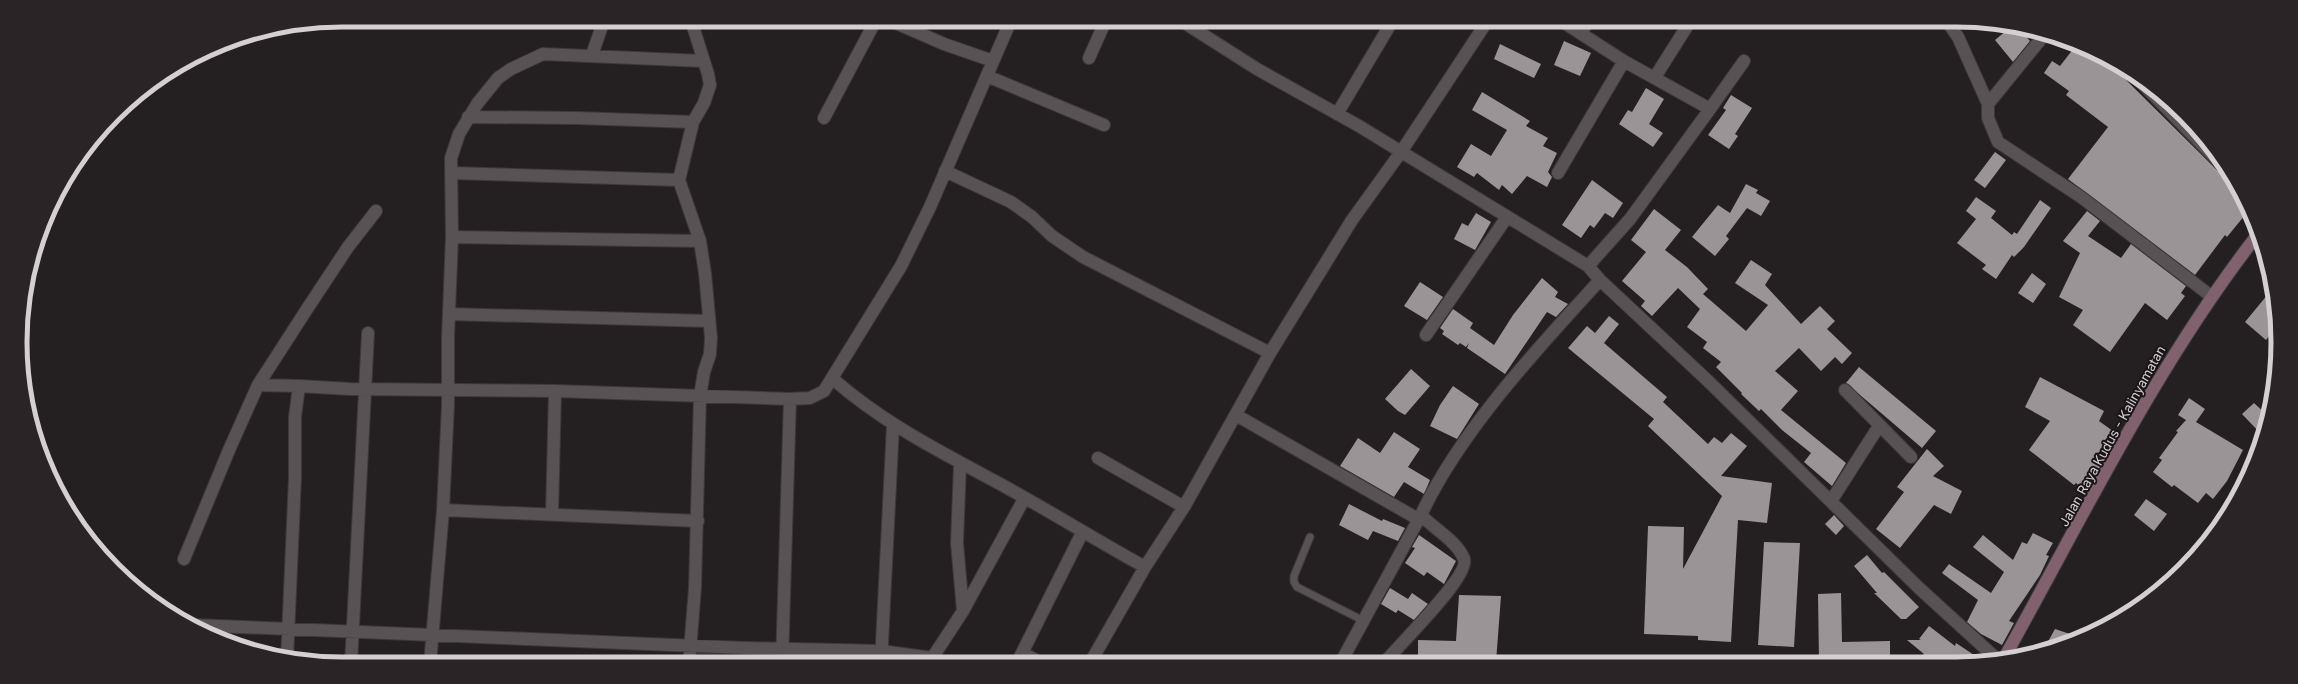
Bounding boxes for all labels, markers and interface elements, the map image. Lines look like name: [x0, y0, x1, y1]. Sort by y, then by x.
street label: Jalan Raya Kudus - Kalinyamatan: [2055, 343, 2169, 529]

